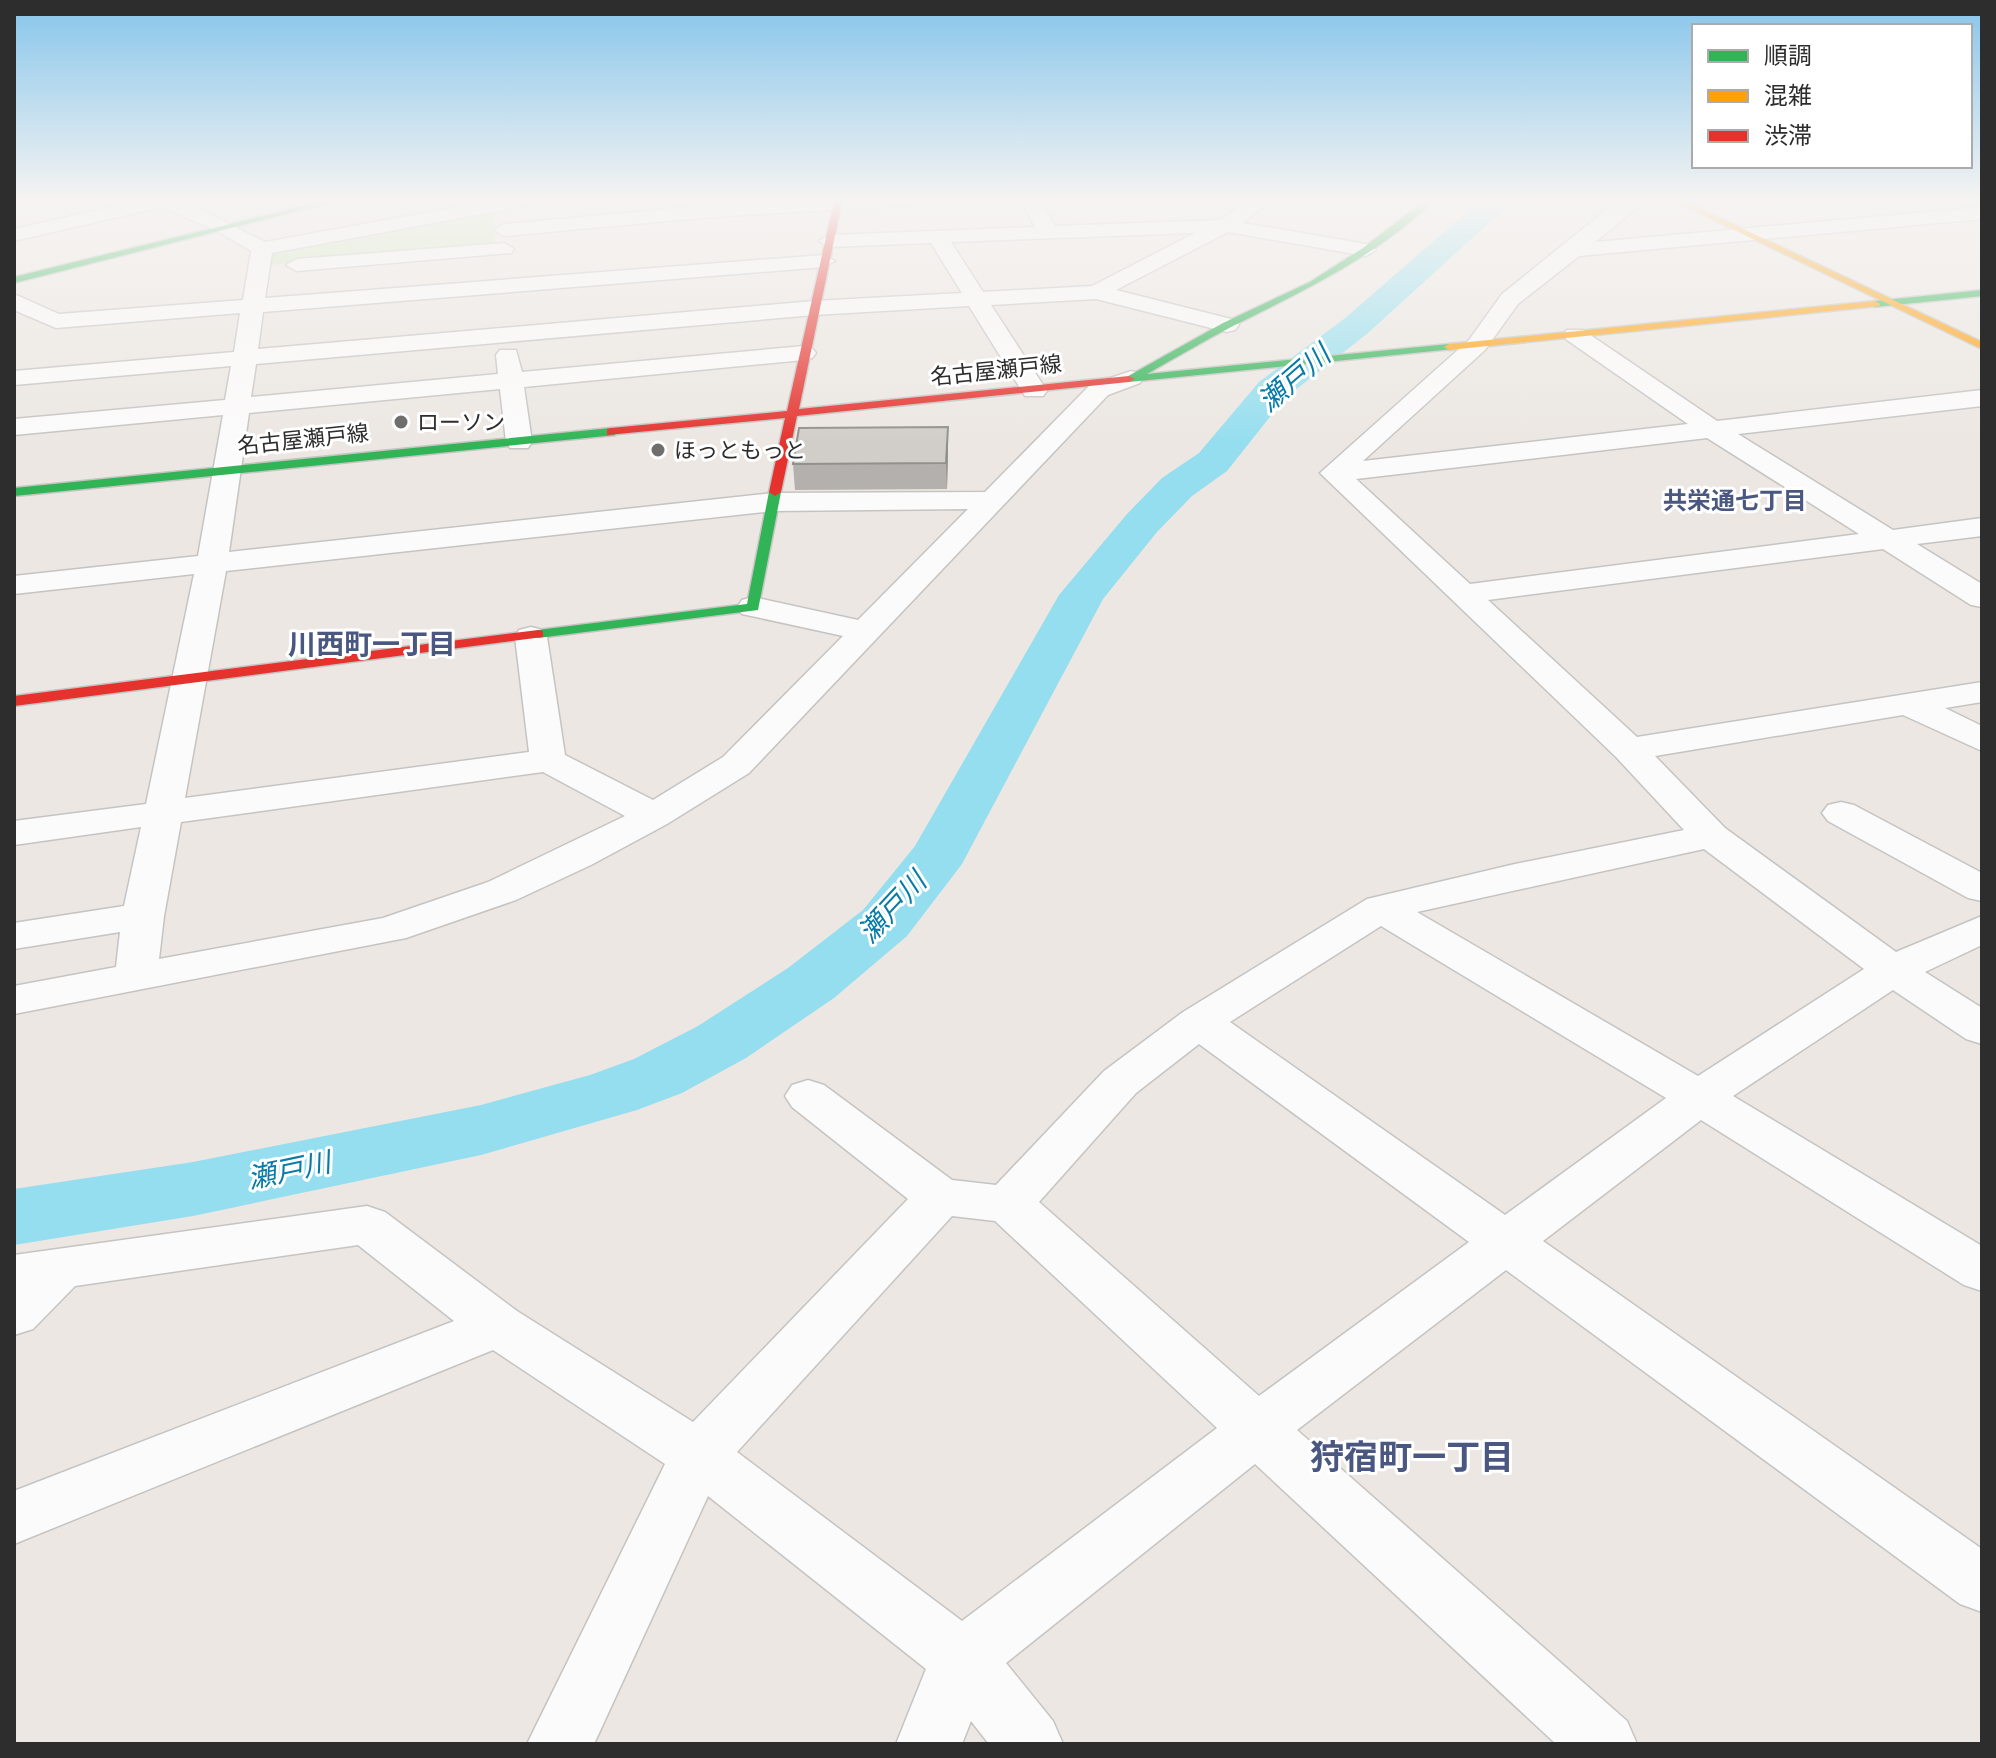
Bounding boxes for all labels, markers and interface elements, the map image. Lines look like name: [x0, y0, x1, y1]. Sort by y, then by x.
legend: [1692, 24, 1972, 168]
text: 順調: [1764, 39, 1812, 71]
text: 混雑: [1764, 79, 1812, 111]
text: 渋滞: [1764, 119, 1812, 151]
water label: 瀬戸川: [1250, 334, 1340, 419]
street label: 名古屋瀬戸線: [929, 348, 1063, 391]
place label: ローソン: [417, 407, 505, 436]
marker: ローソン: [392, 413, 410, 431]
street label: 名古屋瀬戸線: [236, 417, 370, 460]
place label: ほっともっと: [674, 435, 806, 464]
marker: ほっともっと: [649, 441, 667, 459]
district label: 共栄通七丁目: [1663, 484, 1807, 516]
district label: 川西町一丁目: [288, 625, 456, 662]
water label: 瀬戸川: [849, 861, 936, 950]
water label: 瀬戸川: [244, 1142, 337, 1196]
district label: 狩宿町一丁目: [1310, 1434, 1514, 1478]

